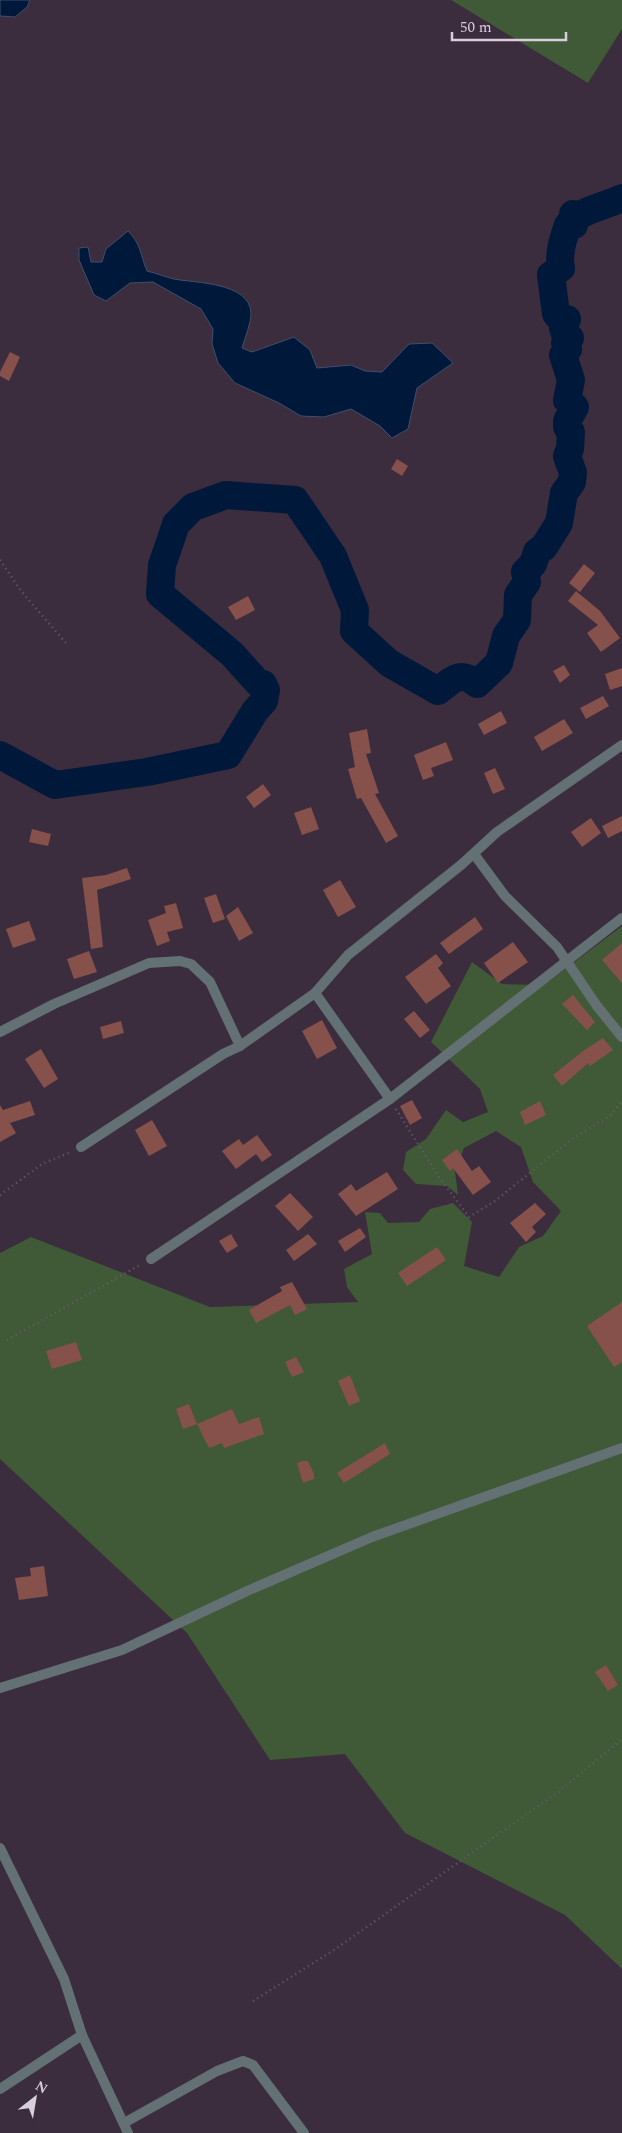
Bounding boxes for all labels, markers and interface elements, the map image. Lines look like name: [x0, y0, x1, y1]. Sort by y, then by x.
scale bar: [452, 10, 566, 42]
text: 50 m: [460, 16, 492, 39]
north arrow: [10, 2073, 60, 2123]
text: N: [31, 2075, 52, 2099]

